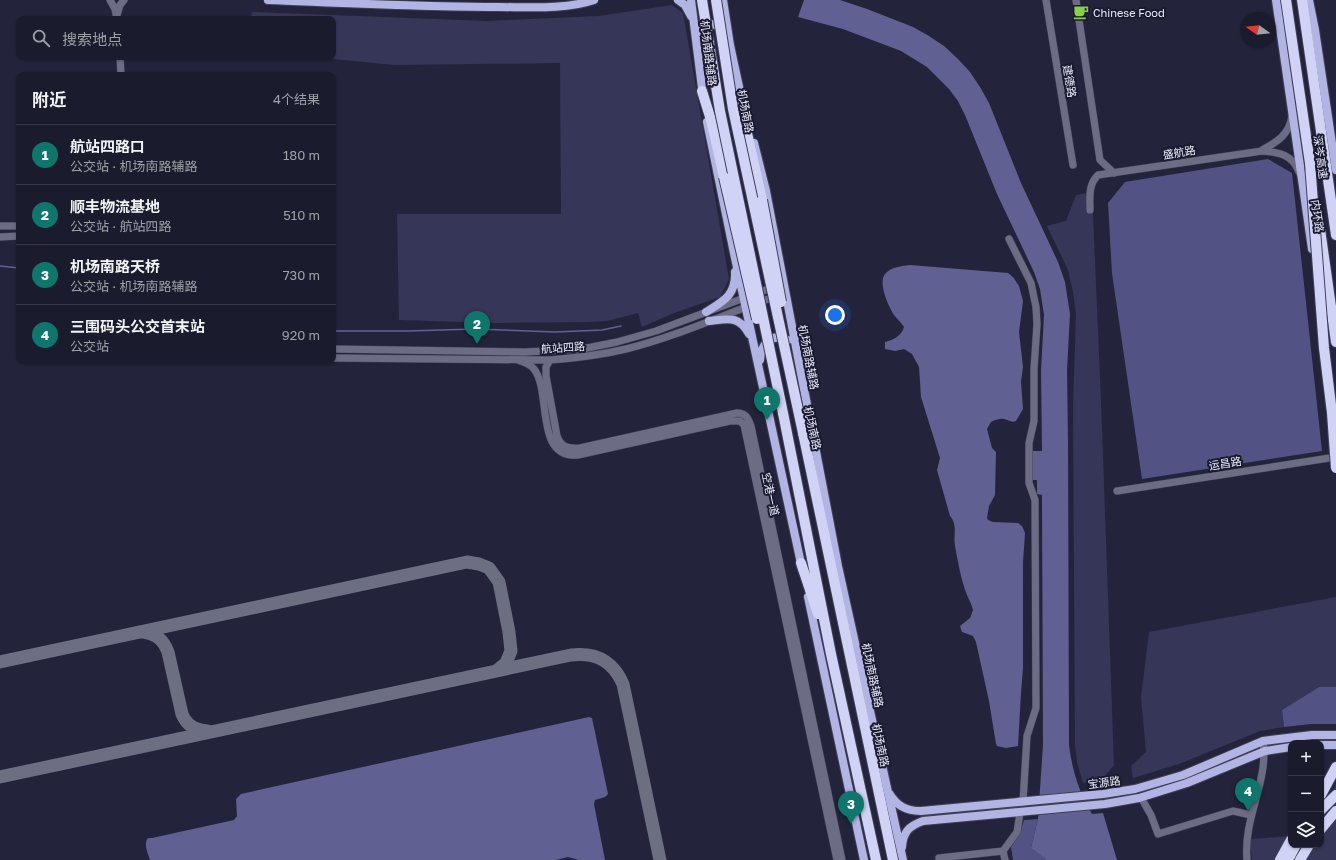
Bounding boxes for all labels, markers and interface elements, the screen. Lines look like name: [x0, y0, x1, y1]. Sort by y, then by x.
cafe icon: Chinese Food: [1072, 3, 1090, 21]
place label: Chinese Food: [1093, 6, 1165, 19]
north arrow: [1240, 12, 1276, 48]
search box: [16, 16, 336, 60]
street label: 机场南路辅路: [699, 19, 719, 87]
icon: search: [30, 27, 52, 49]
text: 搜索地点: [62, 30, 122, 48]
street label: 建德路: [1061, 64, 1079, 98]
street label: 机场南路: [735, 88, 757, 134]
text: 附近: [32, 89, 66, 110]
text: 4个结果: [273, 91, 320, 107]
street label: 深岑高速: [1312, 134, 1330, 180]
text: 航站四路口: [70, 137, 145, 155]
street label: 盛航路: [1162, 143, 1196, 161]
text: 1: [42, 147, 48, 163]
text: 180 m: [283, 147, 320, 163]
text: 公交站 · 机场南路辅路: [70, 158, 197, 174]
text: 顺丰物流基地: [70, 197, 160, 215]
street label: 内环路: [1309, 199, 1327, 233]
text: 2: [41, 207, 49, 223]
text: 510 m: [283, 207, 320, 223]
text: 公交站 · 航站四路: [70, 218, 171, 234]
text: 机场南路天桥: [70, 257, 160, 275]
text: 3: [41, 267, 49, 283]
text: 730 m: [283, 267, 320, 283]
text: 公交站 · 机场南路辅路: [70, 278, 197, 294]
your location: [825, 305, 845, 325]
pin: 2: [464, 311, 490, 344]
text: 三围码头公交首末站: [70, 317, 205, 335]
street label: 机场南路辅路: [796, 323, 822, 391]
text: 4: [41, 327, 49, 343]
text: 920 m: [282, 327, 320, 343]
text: 公交站: [70, 338, 109, 354]
street label: 航站四路: [541, 339, 585, 355]
pin: 1: [754, 387, 780, 420]
street label: 机场南路: [802, 405, 824, 451]
street label: 运昌路: [1208, 454, 1242, 472]
street label: 空港一道: [760, 471, 782, 517]
street label: 机场南路辅路: [860, 641, 886, 709]
street label: 机场南路: [870, 722, 892, 768]
map controls: [1288, 740, 1324, 848]
button: +: [1288, 740, 1324, 776]
street label: 宝源路: [1087, 774, 1121, 790]
button: −: [1288, 776, 1324, 812]
pin: 4: [1235, 778, 1261, 811]
pin: 3: [838, 791, 864, 824]
button: layers: [1288, 812, 1324, 848]

